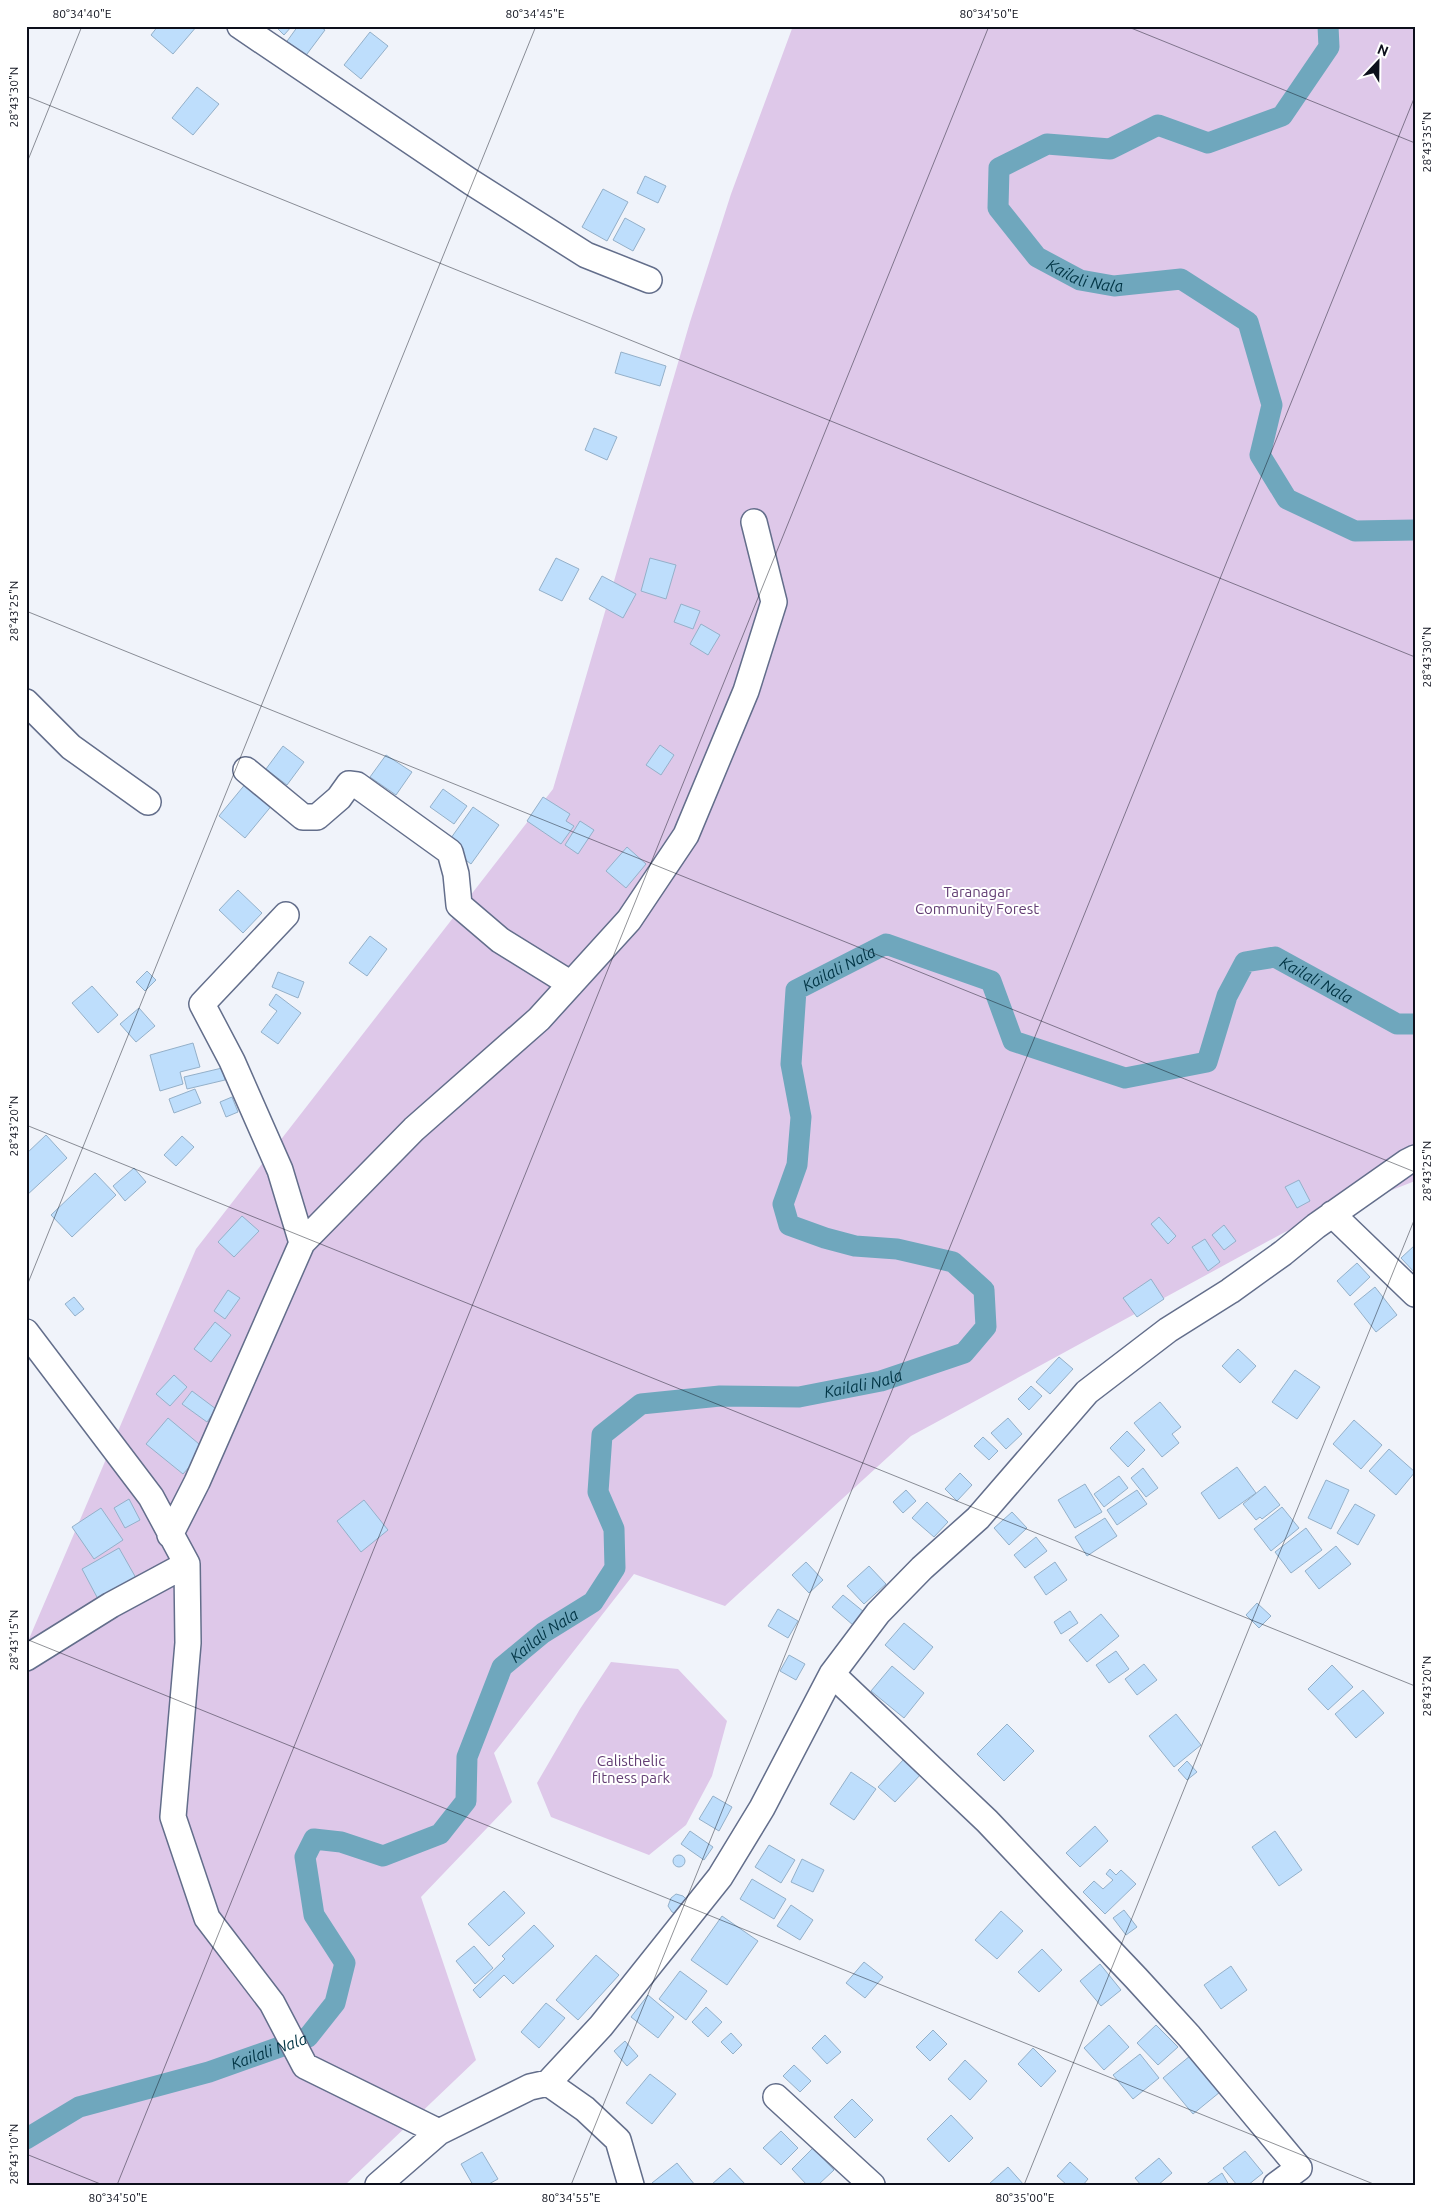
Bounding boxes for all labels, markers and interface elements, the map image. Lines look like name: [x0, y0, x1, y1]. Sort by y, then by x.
text: 80°34'40"E: [53, 7, 112, 20]
text: 80°34'45"E: [506, 7, 565, 20]
text: 80°34'50"E: [960, 7, 1019, 20]
north arrow: [1354, 38, 1404, 88]
text: N: [1375, 41, 1391, 59]
text: 28°43'30"N: [7, 67, 20, 127]
text: 28°43'35"N: [1420, 112, 1433, 172]
water label: Kailali Nala: [1044, 255, 1124, 295]
text: 28°43'25"N: [7, 581, 20, 641]
text: 28°43'30"N: [1420, 627, 1433, 687]
park label: Taranagar Community Forest: [915, 883, 1039, 917]
water label: Kailali Nala: [799, 942, 879, 994]
water label: Kailali Nala: [1277, 953, 1356, 1007]
text: 28°43'20"N: [7, 1096, 20, 1156]
text: 28°43'25"N: [1420, 1141, 1433, 1201]
water label: Kailali Nala: [822, 1365, 905, 1401]
water label: Kailali Nala: [506, 1604, 581, 1666]
text: 28°43'15"N: [7, 1610, 20, 1670]
text: 28°43'20"N: [1420, 1656, 1433, 1716]
park label: Calisthelic fitness park: [592, 1752, 671, 1786]
water label: Kailali Nala: [228, 2029, 310, 2073]
text: 28°43'10"N: [7, 2124, 20, 2184]
text: 80°34'50"E: [89, 2191, 148, 2204]
text: 80°34'55"E: [542, 2191, 601, 2204]
text: 80°35'00"E: [996, 2191, 1055, 2204]

